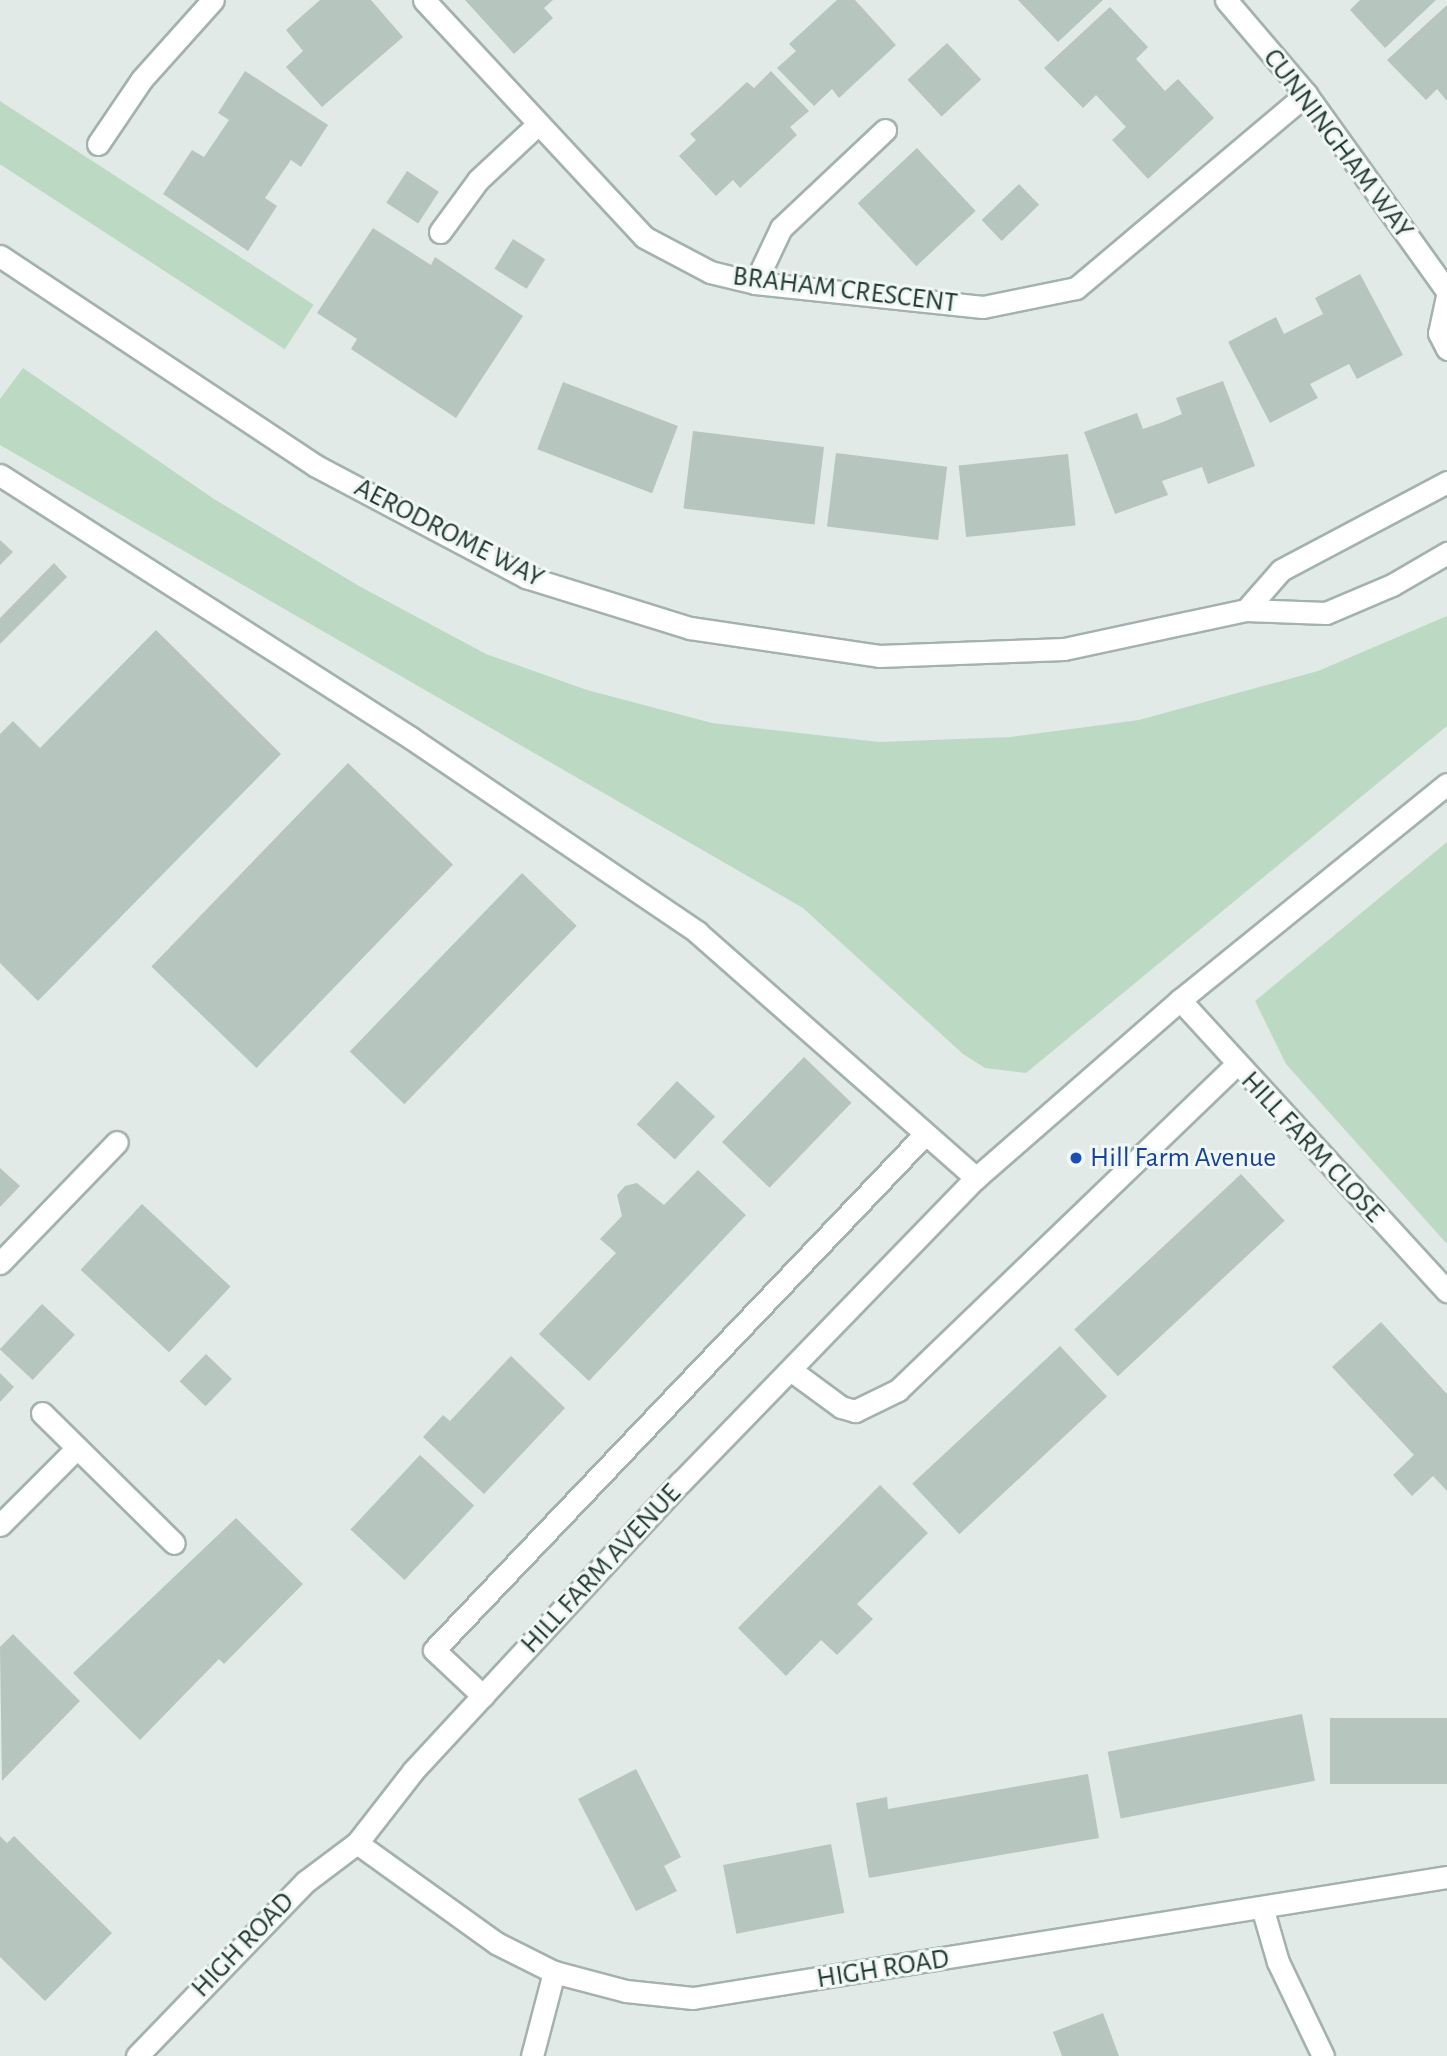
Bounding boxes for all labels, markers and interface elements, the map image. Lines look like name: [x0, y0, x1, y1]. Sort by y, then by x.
street label: CUNNINGHAM WAY: [1256, 42, 1420, 246]
street label: BRAHAM CRESCENT: [731, 260, 959, 320]
street label: AERODROME WAY: [349, 471, 549, 595]
street label: HILL FARM CLOSE: [1233, 1065, 1391, 1229]
place label: Hill Farm Avenue: [1090, 1141, 1276, 1175]
marker: Hill Farm Avenue: [1068, 1150, 1084, 1166]
street label: HILL FARM AVENUE: [514, 1477, 688, 1661]
street label: HIGH ROAD: [184, 1885, 302, 2005]
street label: HIGH ROAD: [814, 1942, 952, 1996]

